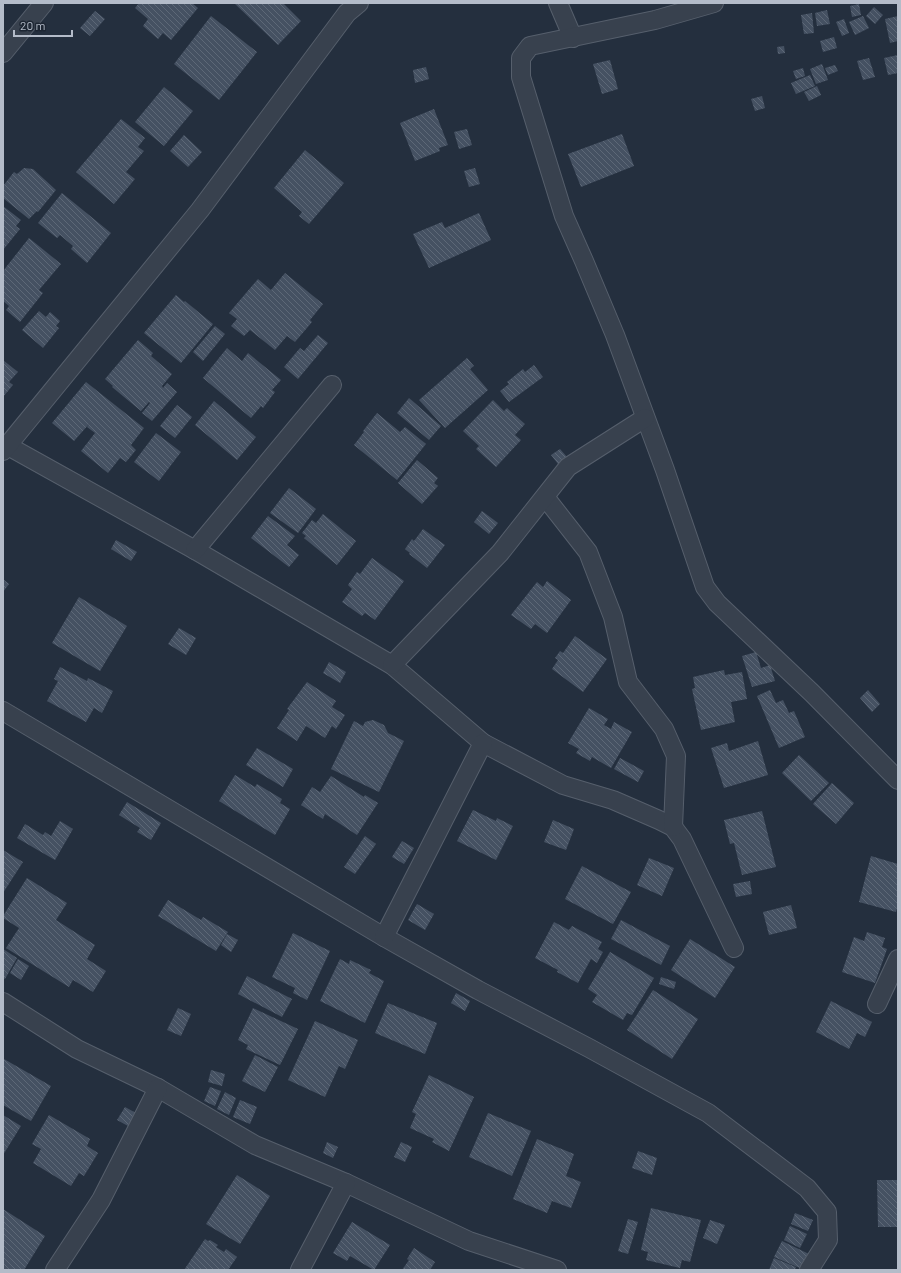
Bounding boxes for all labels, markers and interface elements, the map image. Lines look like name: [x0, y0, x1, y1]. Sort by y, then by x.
scale bar: [14, 12, 72, 38]
text: 20 m: [20, 18, 46, 32]

